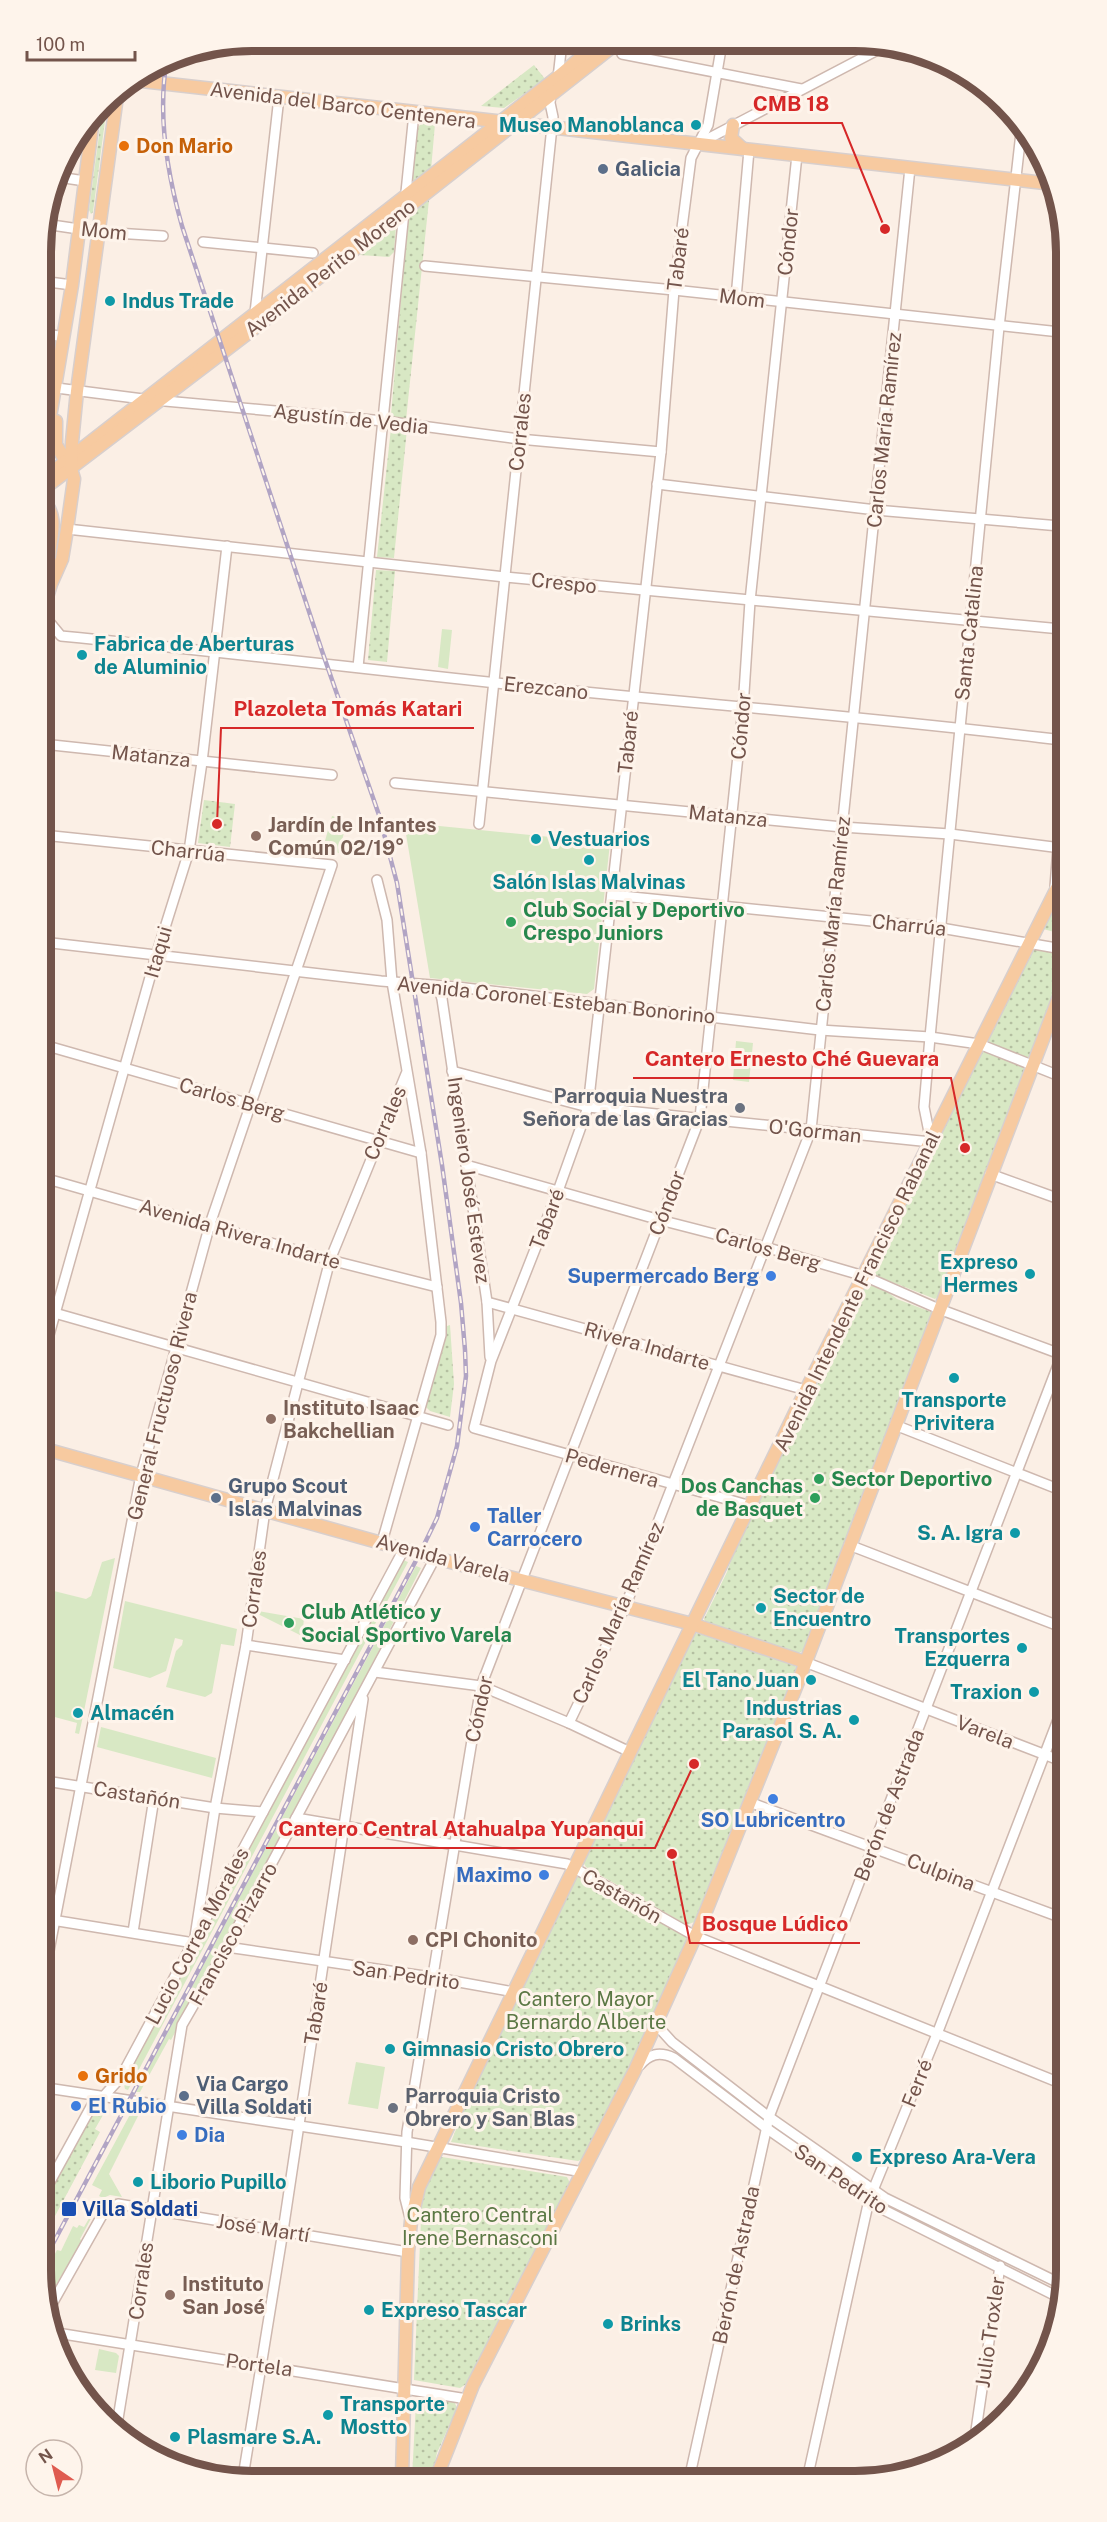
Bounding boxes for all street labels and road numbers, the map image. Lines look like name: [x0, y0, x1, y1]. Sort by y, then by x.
street label: Avenida del Barco Centenera: [209, 77, 477, 133]
street label: Avenida Perito Moreno: [240, 194, 420, 342]
street label: Cóndor: [773, 207, 803, 277]
street label: Mom: [80, 217, 128, 245]
street label: Tabaré: [662, 226, 694, 292]
street label: Mom: [718, 283, 766, 313]
street label: Carlos María Ramírez: [862, 331, 906, 529]
street label: Corrales: [504, 392, 536, 472]
street label: Agustín de Vedia: [272, 399, 430, 439]
street label: Santa Catalina: [950, 564, 988, 702]
street label: Crespo: [530, 568, 598, 598]
street label: Erezcano: [502, 672, 590, 704]
street label: Cóndor: [726, 691, 756, 761]
street label: Tabaré: [613, 709, 643, 775]
street label: Matanza: [110, 740, 192, 772]
street label: Matanza: [687, 800, 769, 832]
street label: Carlos María Ramírez: [811, 815, 855, 1013]
street label: Charrúa: [150, 835, 226, 867]
street label: Charrúa: [871, 909, 947, 941]
street label: Itaqui: [139, 923, 177, 981]
street label: Avenida Coronel Esteban Bonorino: [396, 971, 716, 1029]
street label: Carlos Berg: [176, 1072, 288, 1126]
street label: Ingeniero José Estevez: [443, 1075, 495, 1285]
street label: Corrales: [359, 1082, 411, 1164]
street label: O'Gorman: [767, 1114, 863, 1148]
street label: Avenida Intendente Francisco Rabanal: [769, 1127, 945, 1455]
street label: Cóndor: [644, 1167, 690, 1239]
street label: Tabaré: [524, 1185, 570, 1253]
street label: Avenida Rivera Indarte: [137, 1194, 343, 1274]
street label: Carlos Berg: [712, 1222, 824, 1276]
street label: General Fructuoso Rivera: [122, 1289, 202, 1523]
street label: Rivera Indarte: [581, 1317, 713, 1375]
street label: Pedernera: [562, 1443, 662, 1493]
street label: Carlos María Ramírez: [567, 1518, 669, 1708]
street label: Avenida Varela: [373, 1529, 513, 1587]
street label: Corrales: [237, 1549, 271, 1629]
street label: Cóndor: [460, 1673, 498, 1745]
street label: Varela: [953, 1710, 1017, 1754]
street label: Berón de Astrada: [849, 1726, 929, 1884]
street label: Castañón: [92, 1776, 182, 1814]
street label: Lucio Correa Morales: [140, 1843, 254, 2029]
street label: Culpina: [904, 1848, 978, 1896]
street label: Francisco Pizarro: [184, 1858, 282, 2010]
street label: Castañón: [578, 1864, 666, 1928]
street label: San Pedrito: [351, 1956, 461, 1994]
street label: Tabaré: [299, 1980, 333, 2046]
street label: Ferré: [897, 2055, 937, 2111]
street label: San Pedrito: [789, 2139, 893, 2219]
street label: Berón de Astrada: [708, 2184, 764, 2346]
street label: José Martí: [215, 2209, 312, 2247]
street label: Corrales: [124, 2241, 158, 2321]
street label: Julio Troxler: [970, 2275, 1010, 2389]
street label: Portela: [224, 2348, 294, 2382]

